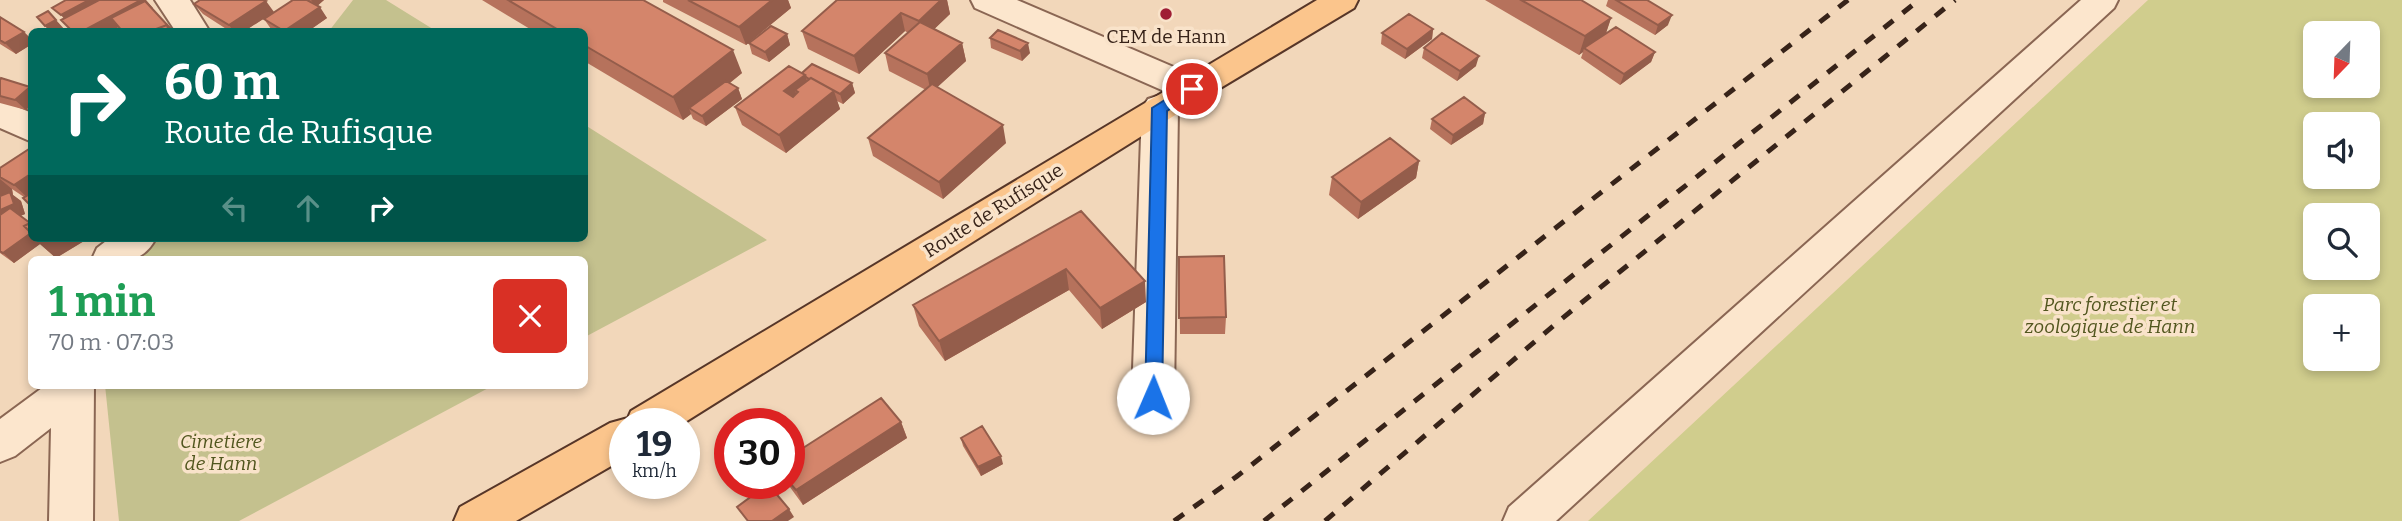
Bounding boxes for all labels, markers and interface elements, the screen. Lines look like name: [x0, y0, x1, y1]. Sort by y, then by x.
marker: CEM de Hann: [1158, 6, 1174, 22]
north arrow: [2303, 21, 2380, 98]
map controls: [2303, 21, 2380, 371]
place label: CEM de Hann: [1106, 25, 1226, 48]
text: 60 m: [164, 53, 280, 112]
icon: right: [49, 56, 140, 147]
pin: [1162, 59, 1222, 119]
icon: arrive: [1173, 70, 1211, 108]
button: sound: [2303, 112, 2380, 189]
text: Route de Rufisque: [164, 113, 433, 151]
street label: Route de Rufisque: [919, 158, 1067, 263]
icon: left: [216, 189, 254, 227]
icon: ahead: [289, 189, 327, 227]
icon: right: [362, 189, 400, 227]
button: search: [2303, 203, 2380, 280]
text: 1 min: [49, 277, 155, 327]
button: close: [493, 279, 567, 353]
park label: Parc forestier et zoologique de Hann: [2025, 293, 2195, 338]
button: +: [2303, 294, 2380, 371]
text: 70 m · 07:03: [49, 328, 174, 356]
position arrow: [1116, 361, 1190, 435]
speed limit sign: 30: [714, 408, 805, 499]
text: 19: [637, 423, 672, 465]
park label: Cimetiere de Hann: [180, 430, 263, 475]
text: km/h: [632, 460, 677, 482]

